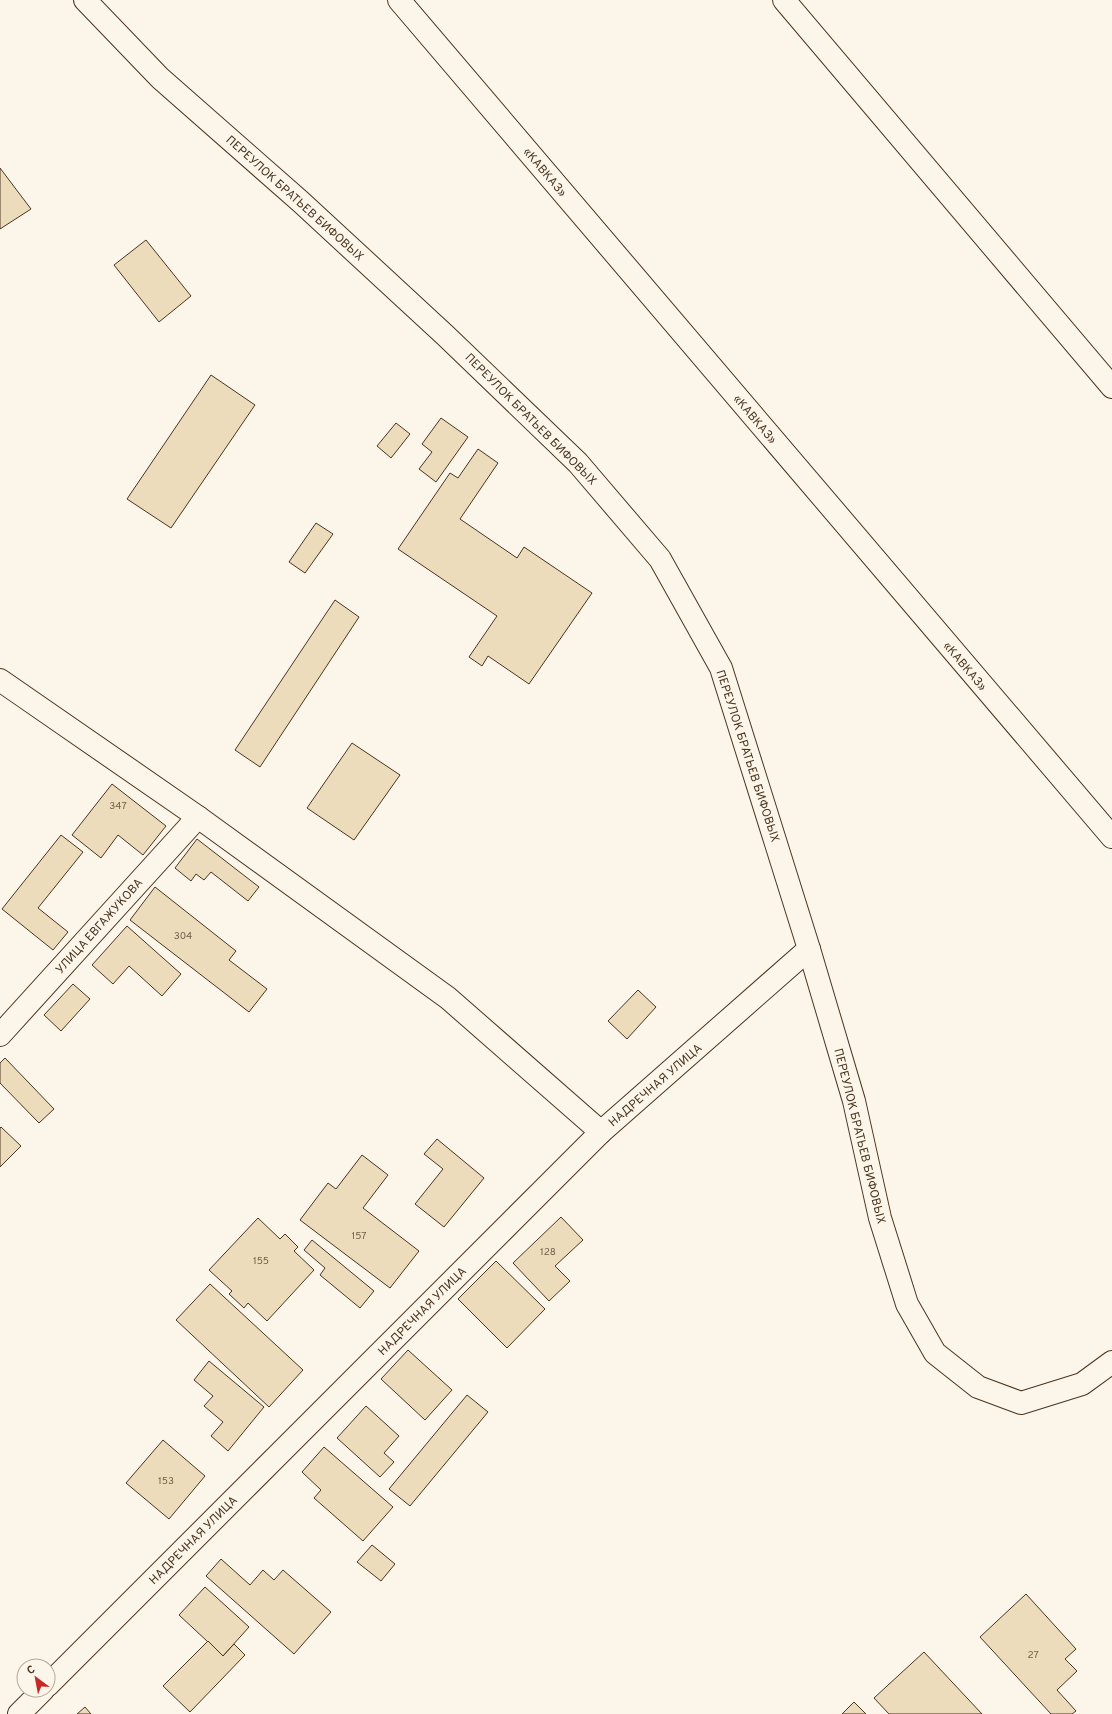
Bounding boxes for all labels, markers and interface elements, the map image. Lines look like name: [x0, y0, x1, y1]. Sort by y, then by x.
street label: ПЕРЕУЛОК БРАТЬЕВ БИФОВЫХ: [222, 133, 367, 265]
street label: «КАВКАЗ»: [519, 145, 570, 201]
street label: ПЕРЕУЛОК БРАТЬЕВ БИФОВЫХ: [461, 350, 600, 489]
street label: «КАВКАЗ»: [729, 392, 780, 448]
street label: «КАВКАЗ»: [939, 639, 990, 695]
street label: ПЕРЕУЛОК БРАТЬЕВ БИФОВЫХ: [712, 668, 783, 844]
house number: 347: [109, 800, 127, 813]
street label: УЛИЦА ЕВГАЖУКОВА: [52, 875, 147, 978]
house number: 304: [174, 930, 192, 943]
street label: НАДРЕЧНАЯ УЛИЦА: [605, 1041, 706, 1131]
street label: ПЕРЕУЛОК БРАТЬЕВ БИФОВЫХ: [829, 1047, 889, 1226]
house number: 157: [351, 1230, 367, 1243]
house number: 128: [540, 1246, 556, 1259]
house number: 155: [253, 1255, 269, 1268]
street label: НАДРЕЧНАЯ УЛИЦА: [375, 1264, 470, 1359]
house number: 153: [158, 1475, 174, 1488]
street label: НАДРЕЧНАЯ УЛИЦА: [146, 1493, 241, 1588]
house number: 27: [1027, 1649, 1039, 1662]
north arrow: [16, 1658, 56, 1698]
text: С: [25, 1663, 38, 1678]

